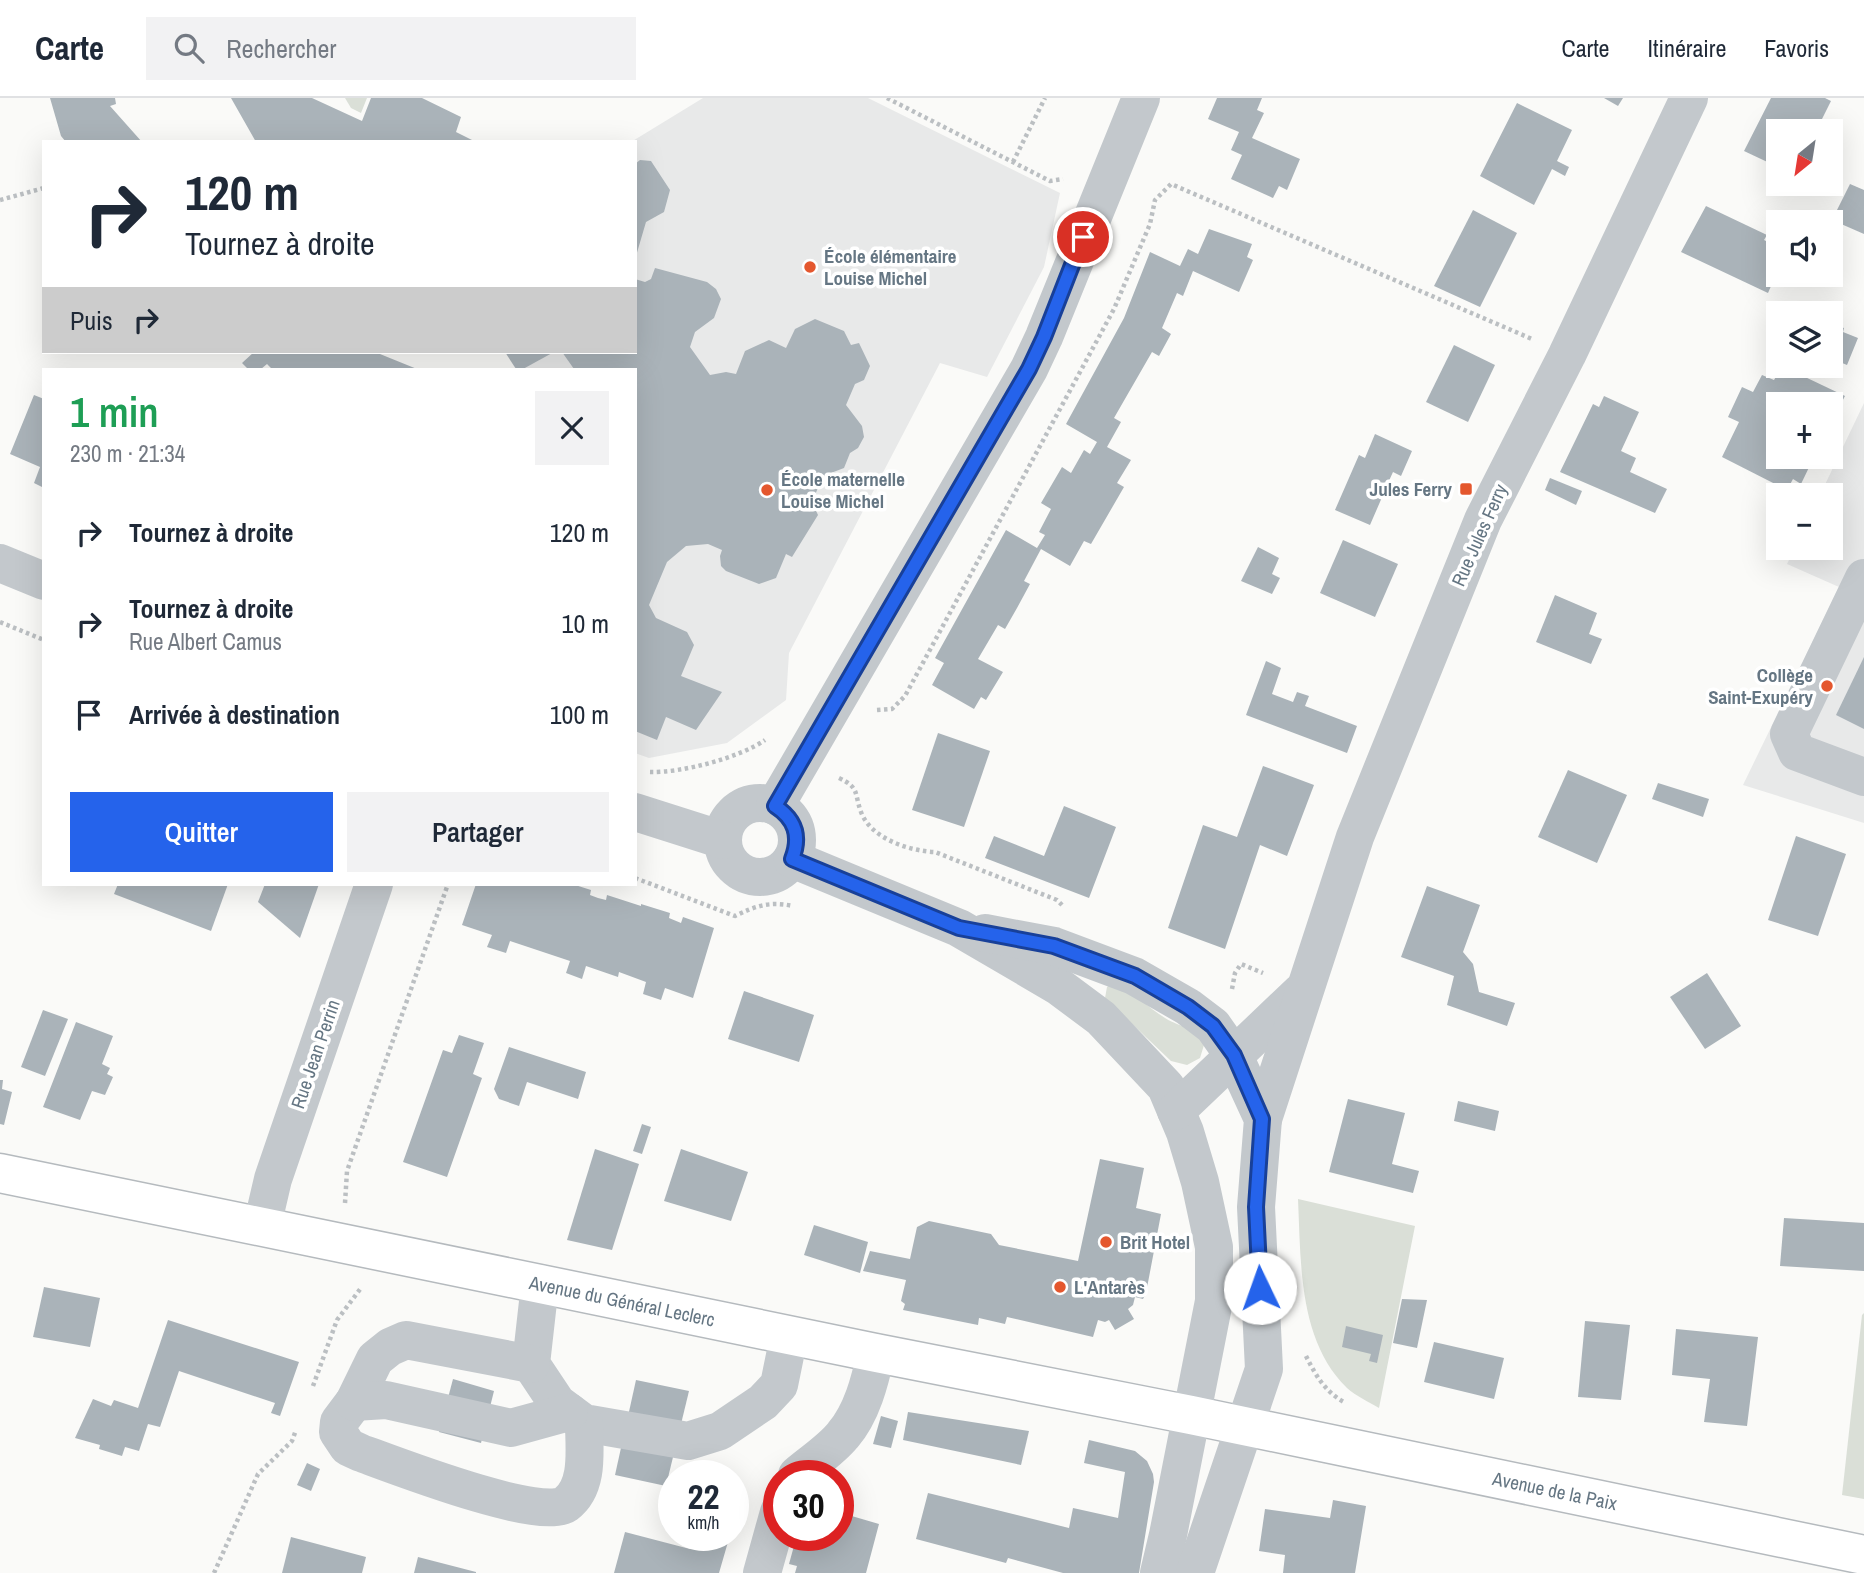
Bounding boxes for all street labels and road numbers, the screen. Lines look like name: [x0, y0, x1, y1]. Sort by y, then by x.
street label: Rue Jules Ferry: [1445, 480, 1513, 590]
street label: Rue Jean Perrin: [284, 996, 346, 1112]
street label: Avenue du Général Leclerc: [526, 1269, 717, 1333]
street label: Avenue de la Paix: [1489, 1465, 1620, 1516]

